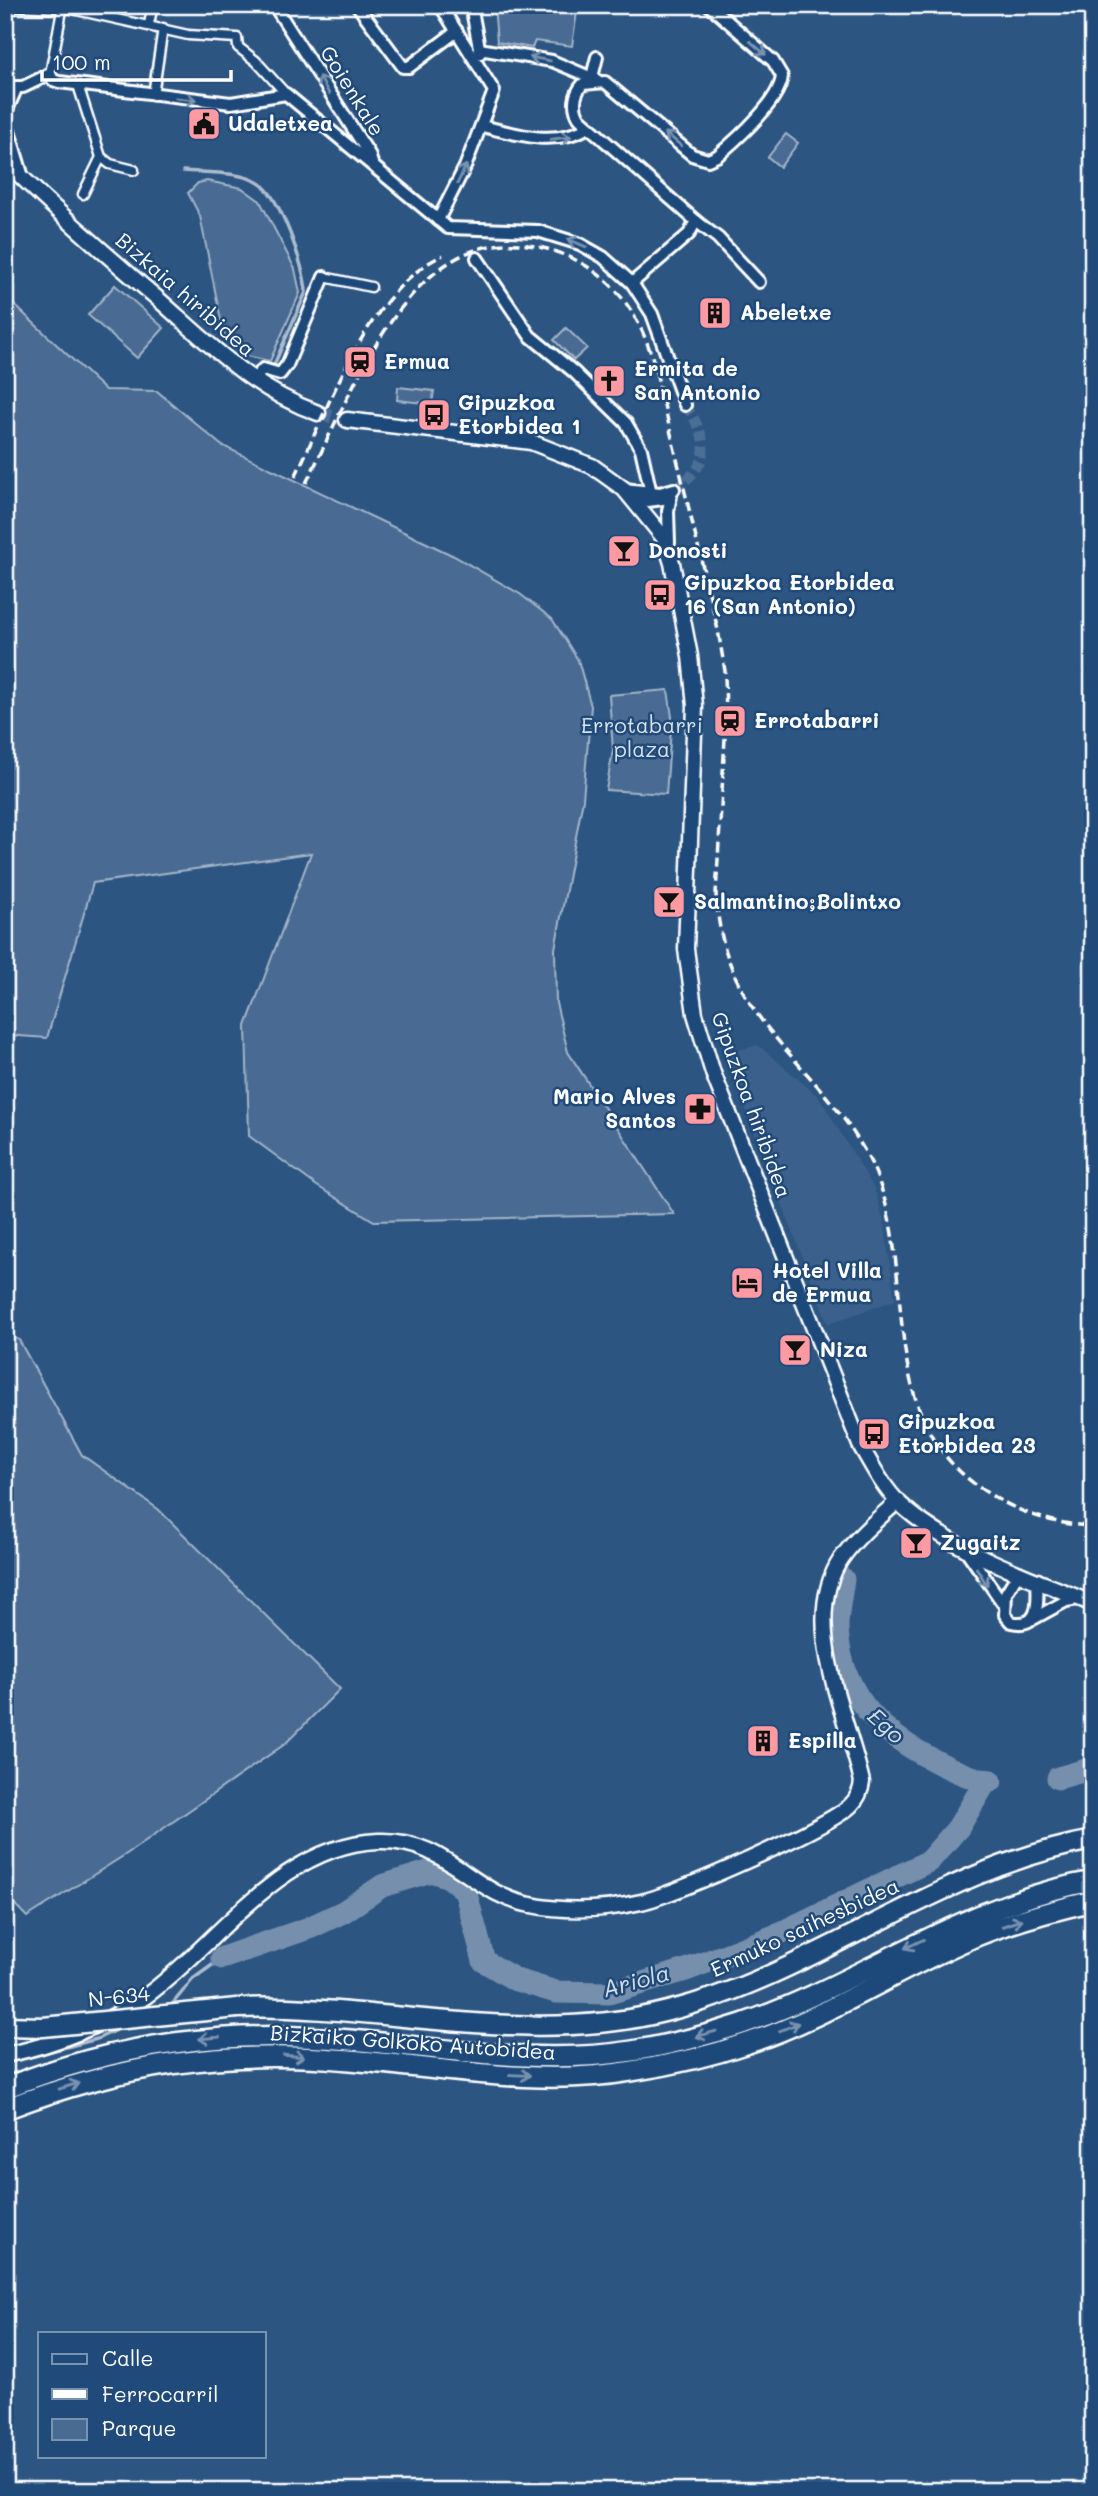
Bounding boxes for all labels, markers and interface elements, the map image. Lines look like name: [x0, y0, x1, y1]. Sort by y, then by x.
scale bar: [42, 38, 231, 82]
street label: Goienkale: [315, 40, 392, 140]
one-way arrow: [749, 40, 767, 56]
text: 100 m: [52, 48, 111, 75]
one-way arrow: [529, 52, 552, 65]
one-way arrow: [317, 76, 331, 96]
one-way arrow: [174, 92, 197, 105]
public building icon: Udaletxea: [185, 105, 223, 143]
place label: Udaletxea: [228, 109, 333, 136]
one-way arrow: [549, 131, 572, 144]
one-way arrow: [664, 131, 682, 147]
one-way arrow: [456, 164, 469, 185]
street label: Bizkaia hiribidea: [111, 226, 261, 362]
one-way arrow: [567, 236, 588, 249]
building icon: Abeletxe: [696, 294, 734, 332]
place label: Abeletxe: [740, 298, 832, 325]
station icon: Ermua: [341, 343, 379, 381]
place label: Ermua: [384, 347, 450, 374]
place label: Ermita de San Antonio: [634, 354, 761, 405]
church icon: Ermita de San Antonio: [590, 362, 628, 400]
place label: Gipuzkoa Etorbidea 1: [458, 388, 580, 439]
bus stop icon: Gipuzkoa Etorbidea 1: [415, 396, 453, 434]
bar icon: Donosti: [605, 532, 643, 570]
place label: Donosti: [648, 536, 728, 563]
place label: Gipuzkoa Etorbidea 16 (San Antonio): [684, 568, 895, 619]
bus stop icon: Gipuzkoa Etorbidea 16 (San Antonio): [641, 576, 679, 614]
station icon: Errotabarri: [711, 702, 749, 740]
place label: Errotabarri: [754, 706, 880, 733]
park label: Errotabarri plaza: [581, 711, 703, 762]
bar icon: Salmantino;Bolintxo: [650, 883, 688, 921]
place label: Salmantino;Bolintxo: [694, 887, 901, 914]
street label: Gipuzkoa hiribidea: [706, 1008, 799, 1201]
place label: Mario Alves Santos: [553, 1082, 676, 1133]
pharmacy icon: Mario Alves Santos: [681, 1090, 719, 1128]
place label: Hotel Villa de Ermua: [772, 1256, 882, 1307]
hotel icon: Hotel Villa de Ermua: [728, 1264, 766, 1302]
bar icon: Niza: [776, 1331, 814, 1369]
place label: Niza: [820, 1335, 868, 1362]
place label: Gipuzkoa Etorbidea 23: [898, 1407, 1036, 1458]
bus stop icon: Gipuzkoa Etorbidea 23: [855, 1415, 893, 1453]
bar icon: Zugaitz: [897, 1524, 935, 1562]
place label: Zugaitz: [940, 1528, 1021, 1555]
one-way arrow: [976, 1566, 990, 1586]
water label: Ego: [862, 1701, 912, 1750]
building icon: Espilla: [744, 1722, 782, 1760]
place label: Espilla: [788, 1726, 857, 1753]
street label: Ermuko saihesbidea: [706, 1871, 903, 1982]
one-way arrow: [1001, 1916, 1023, 1928]
one-way arrow: [904, 1938, 925, 1951]
water label: Ariola: [599, 1957, 673, 2003]
street label: N-634: [87, 1979, 152, 2012]
street label: Bizkaiko Golkoko Autobidea: [269, 2018, 557, 2065]
one-way arrow: [777, 2020, 799, 2033]
one-way arrow: [696, 2029, 718, 2042]
one-way arrow: [198, 2031, 221, 2044]
one-way arrow: [282, 2050, 304, 2063]
one-way arrow: [509, 2069, 532, 2082]
one-way arrow: [58, 2079, 80, 2091]
legend: [38, 2332, 266, 2458]
text: Calle: [102, 2344, 154, 2371]
text: Ferrocarril: [102, 2380, 219, 2407]
text: Parque: [102, 2414, 176, 2441]

